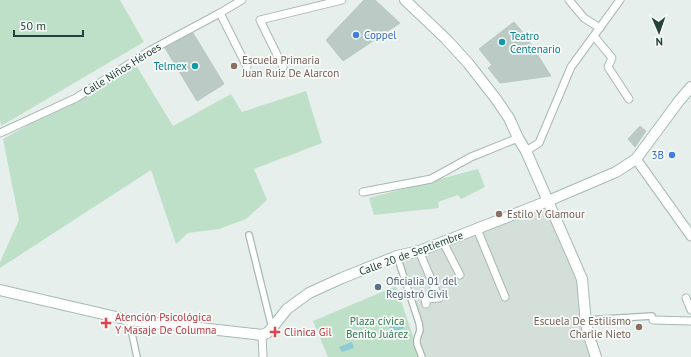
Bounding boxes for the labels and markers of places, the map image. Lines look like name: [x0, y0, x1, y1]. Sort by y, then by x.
place label: Coppel: [364, 28, 397, 42]
place label: Teatro Centenario: [510, 29, 561, 56]
marker: Coppel: [351, 30, 361, 40]
marker: Teatro Centenario: [497, 37, 507, 47]
place label: Escuela Primaria Juan Ruiz De Alarcon: [241, 53, 339, 80]
place label: Telmex: [154, 59, 187, 73]
marker: Telmex: [190, 61, 200, 71]
marker: Escuela Primaria Juan Ruiz De Alarcon: [229, 61, 239, 71]
place label: 3B: [652, 148, 664, 162]
marker: 3B: [667, 150, 677, 160]
place label: Estilo Y Glamour: [507, 207, 585, 221]
marker: Estilo Y Glamour: [494, 209, 504, 219]
place label: Oficialia 01 del Registró Civil: [386, 274, 458, 301]
marker: Oficialia 01 del Registró Civil: [373, 282, 383, 292]
place label: Atención Psicológica Y Masaje De Columna: [115, 310, 217, 337]
place label: Escuela De Estilismo Charlie Nieto: [534, 314, 631, 341]
marker: Atención Psicológica Y Masaje De Columna: [100, 317, 112, 329]
marker: Escuela De Estilismo Charlie Nieto: [634, 322, 644, 332]
place label: Clinica Gil: [284, 325, 332, 339]
marker: Clinica Gil: [269, 326, 281, 338]

